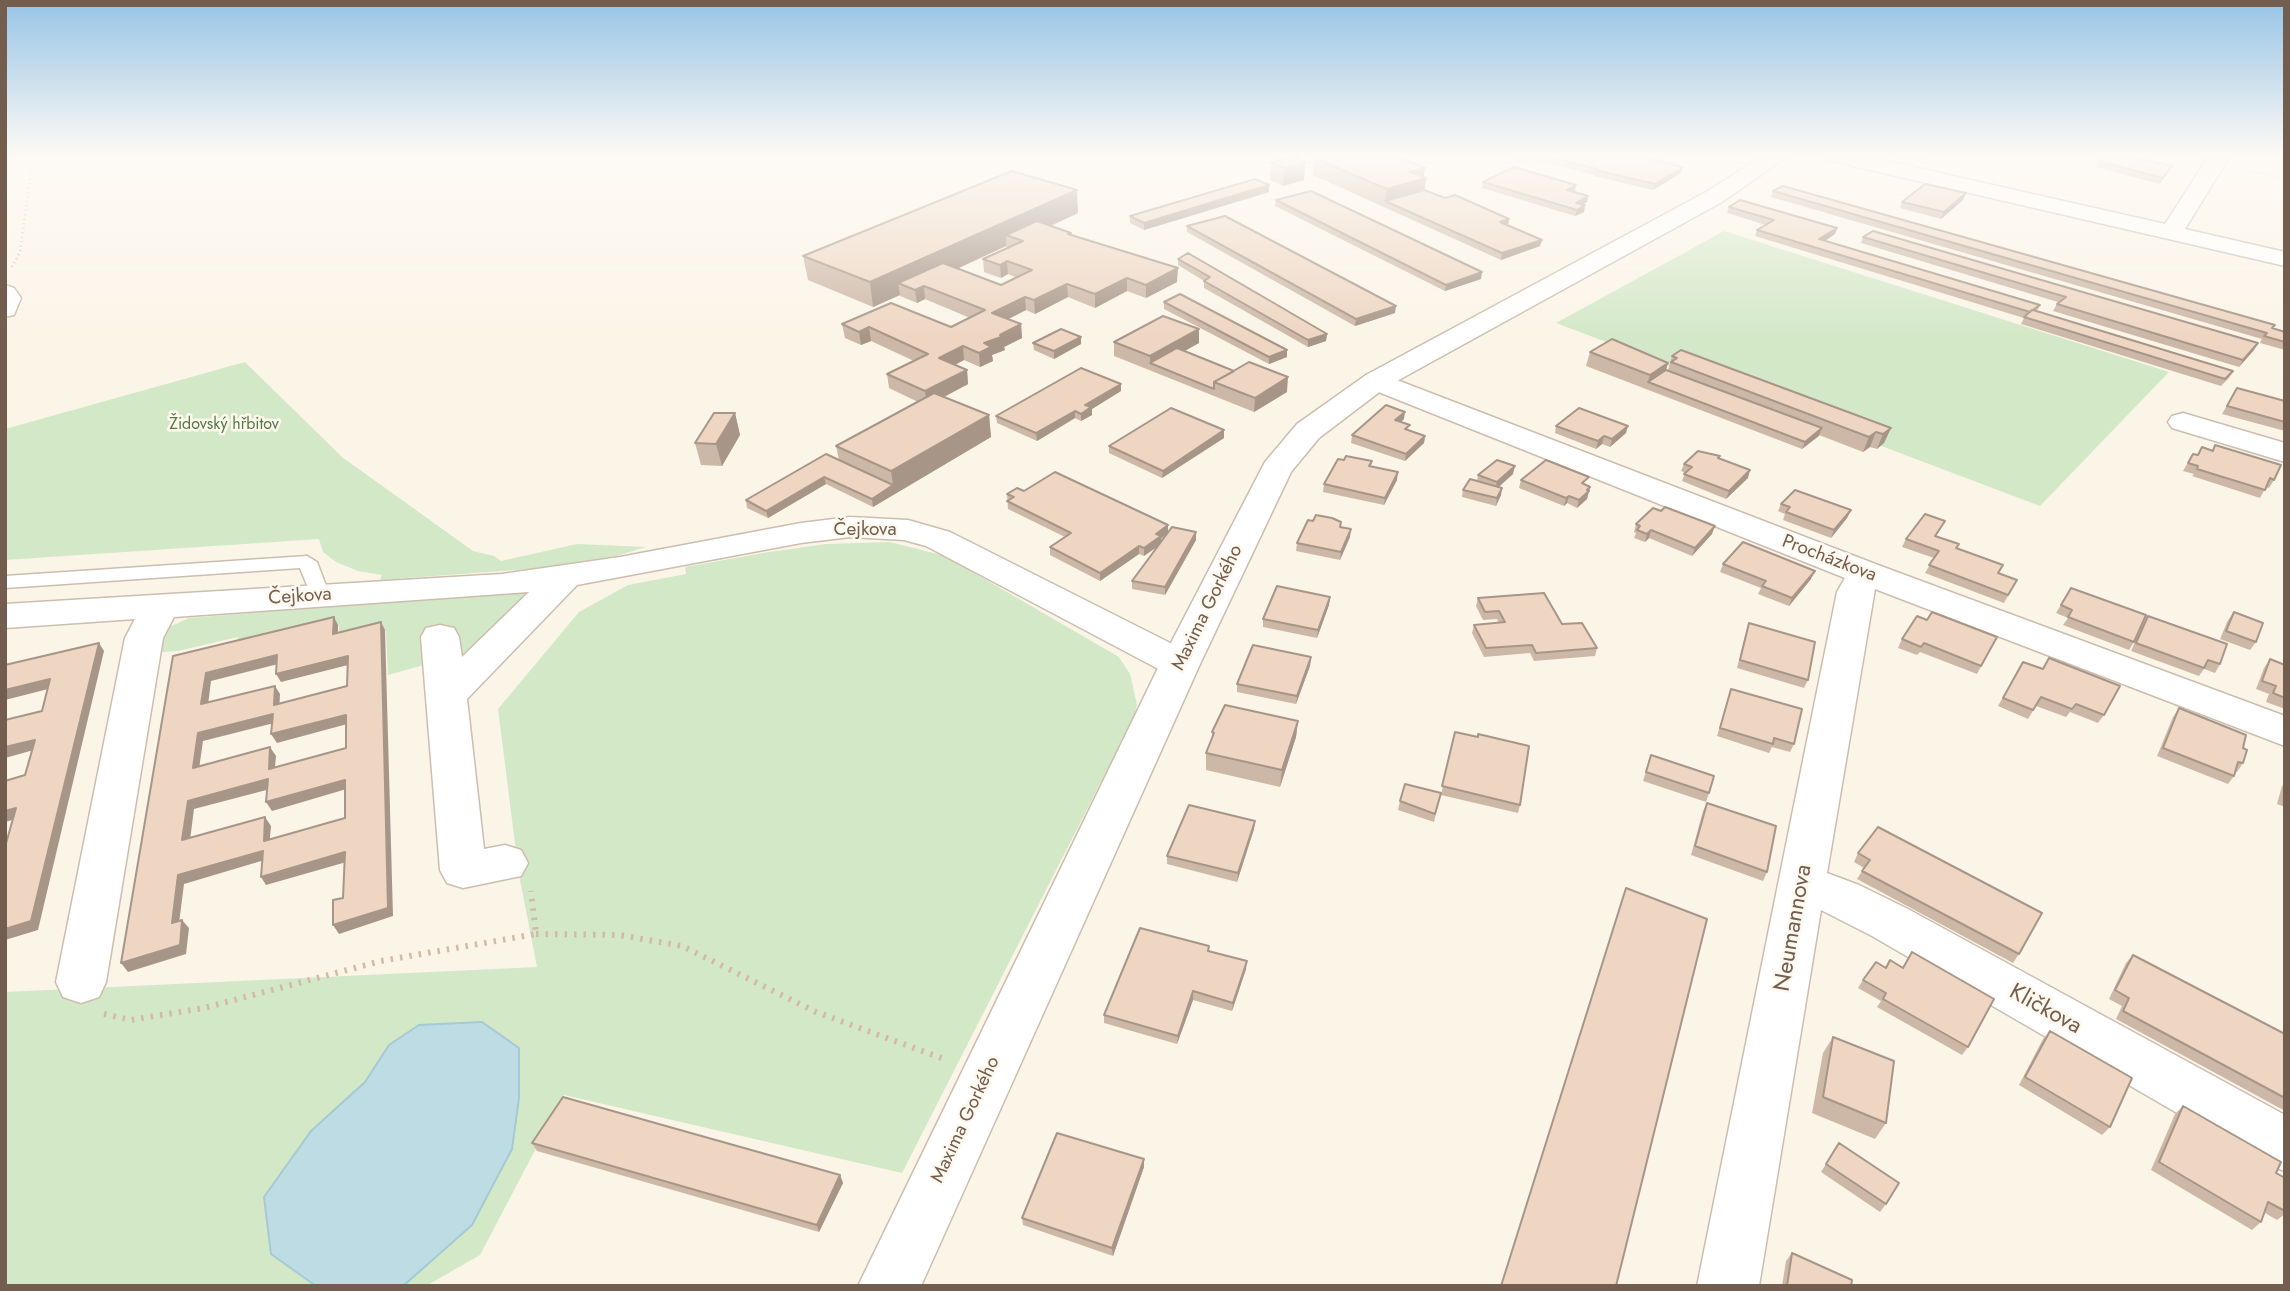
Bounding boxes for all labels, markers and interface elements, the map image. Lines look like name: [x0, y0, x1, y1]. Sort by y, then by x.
park label: Židovský hřbitov: [169, 415, 279, 435]
street label: Čejkova: [833, 519, 897, 541]
street label: Procházkova: [1779, 531, 1879, 587]
street label: Maxima Gorkého: [1168, 541, 1248, 675]
street label: Čejkova: [268, 583, 332, 611]
street label: Neumannova: [1769, 862, 1819, 994]
street label: Kličkova: [2004, 979, 2086, 1041]
street label: Maxima Gorkého: [927, 1053, 1005, 1187]

